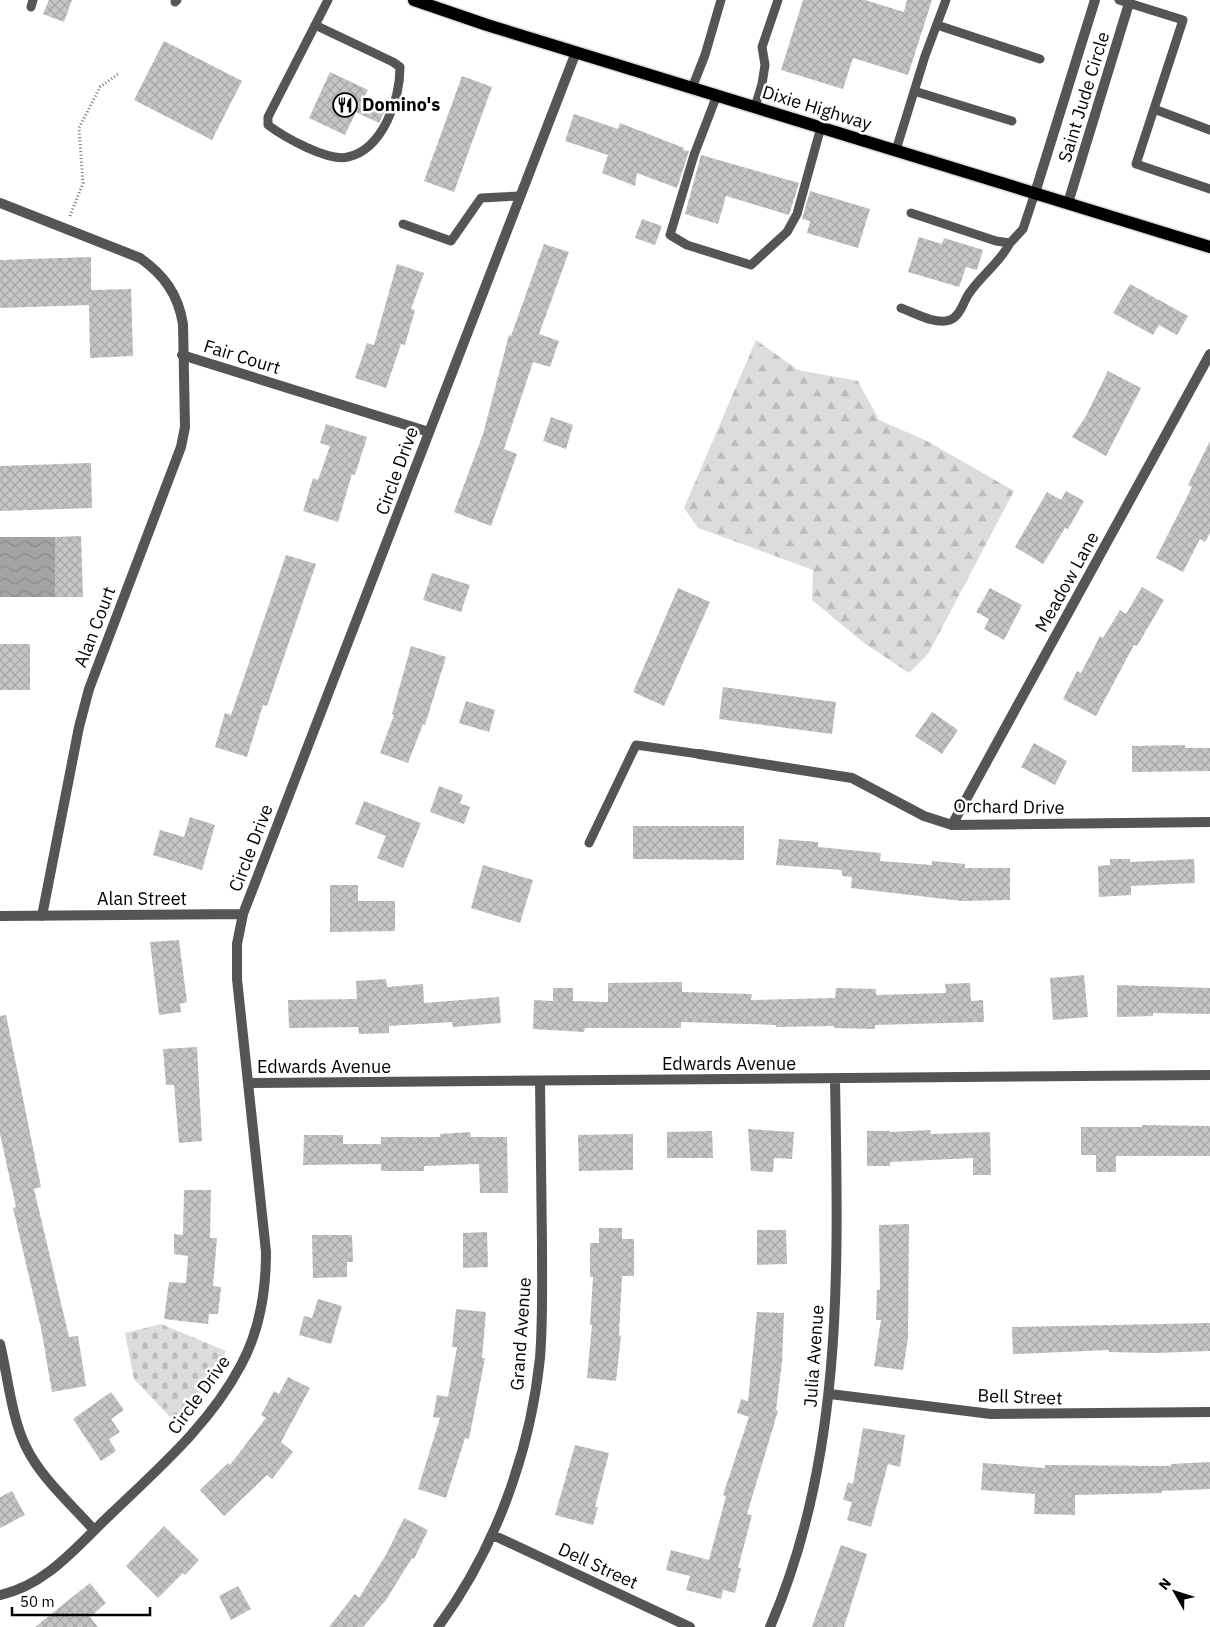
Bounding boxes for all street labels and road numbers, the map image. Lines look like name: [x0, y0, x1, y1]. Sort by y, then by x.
street label: Saint Jude Circle: [1053, 29, 1114, 165]
street label: Dixie Highway: [760, 80, 875, 135]
street label: Fair Court: [201, 334, 283, 379]
street label: Circle Drive: [370, 424, 423, 518]
street label: Meadow Lane: [1030, 527, 1104, 636]
street label: Alan Court: [69, 583, 121, 671]
street label: Orchard Drive: [953, 794, 1065, 819]
street label: Circle Drive: [223, 801, 278, 895]
street label: Alan Street: [97, 887, 187, 910]
street label: Edwards Avenue: [662, 1052, 796, 1075]
street label: Edwards Avenue: [257, 1055, 391, 1078]
street label: Grand Avenue: [505, 1276, 536, 1391]
street label: Julia Avenue: [798, 1304, 829, 1408]
street label: Circle Drive: [162, 1351, 235, 1439]
street label: Bell Street: [977, 1384, 1063, 1409]
street label: Dell Street: [555, 1537, 642, 1594]

